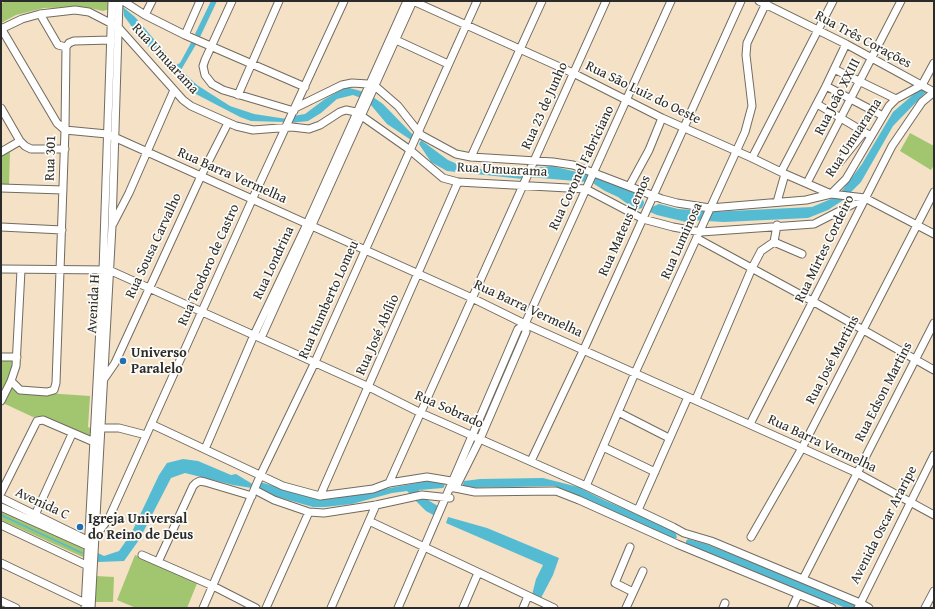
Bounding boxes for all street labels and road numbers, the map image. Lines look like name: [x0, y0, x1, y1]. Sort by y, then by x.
street label: Rua Três Corações: [812, 8, 914, 72]
street label: Rua Umuarama: [128, 20, 202, 98]
street label: Rua João XXIII: [811, 56, 865, 138]
street label: Rua São Luiz do Oeste: [583, 58, 703, 128]
street label: Rua 23 de Junho: [518, 60, 572, 152]
street label: Rua Umuarama: [822, 95, 886, 181]
street label: Rua Coronel Fabriciano: [546, 103, 618, 233]
street label: Rua 301: [42, 135, 60, 181]
street label: Rua Barra Vermelha: [175, 144, 289, 208]
street label: Rua Umuarama: [456, 159, 548, 181]
street label: Rua Mateus Lemos: [595, 173, 655, 279]
street label: Rua Sousa Carvalho: [122, 191, 186, 301]
street label: Rua Mirtes Cordeiro: [792, 192, 858, 306]
street label: Rua Luminosa: [658, 200, 706, 282]
street label: Rua Teodoro de Castro: [175, 202, 243, 328]
street label: Rua Londrina: [250, 224, 298, 302]
street label: Rua Humberto Lomeu: [295, 238, 363, 362]
street label: Avenida H: [84, 274, 104, 334]
street label: Rua Barra Vermelha: [471, 276, 585, 342]
street label: Rua José Abílio: [353, 292, 403, 378]
street label: Rua José Martins: [803, 313, 863, 407]
street label: Rua Edson Martins: [852, 339, 916, 445]
street label: Rua Sobrado: [412, 387, 486, 433]
street label: Rua Barra Vermelha: [765, 411, 879, 477]
street label: Avenida Oscar Araripe: [847, 463, 921, 587]
street label: Avenida C: [12, 484, 72, 524]

